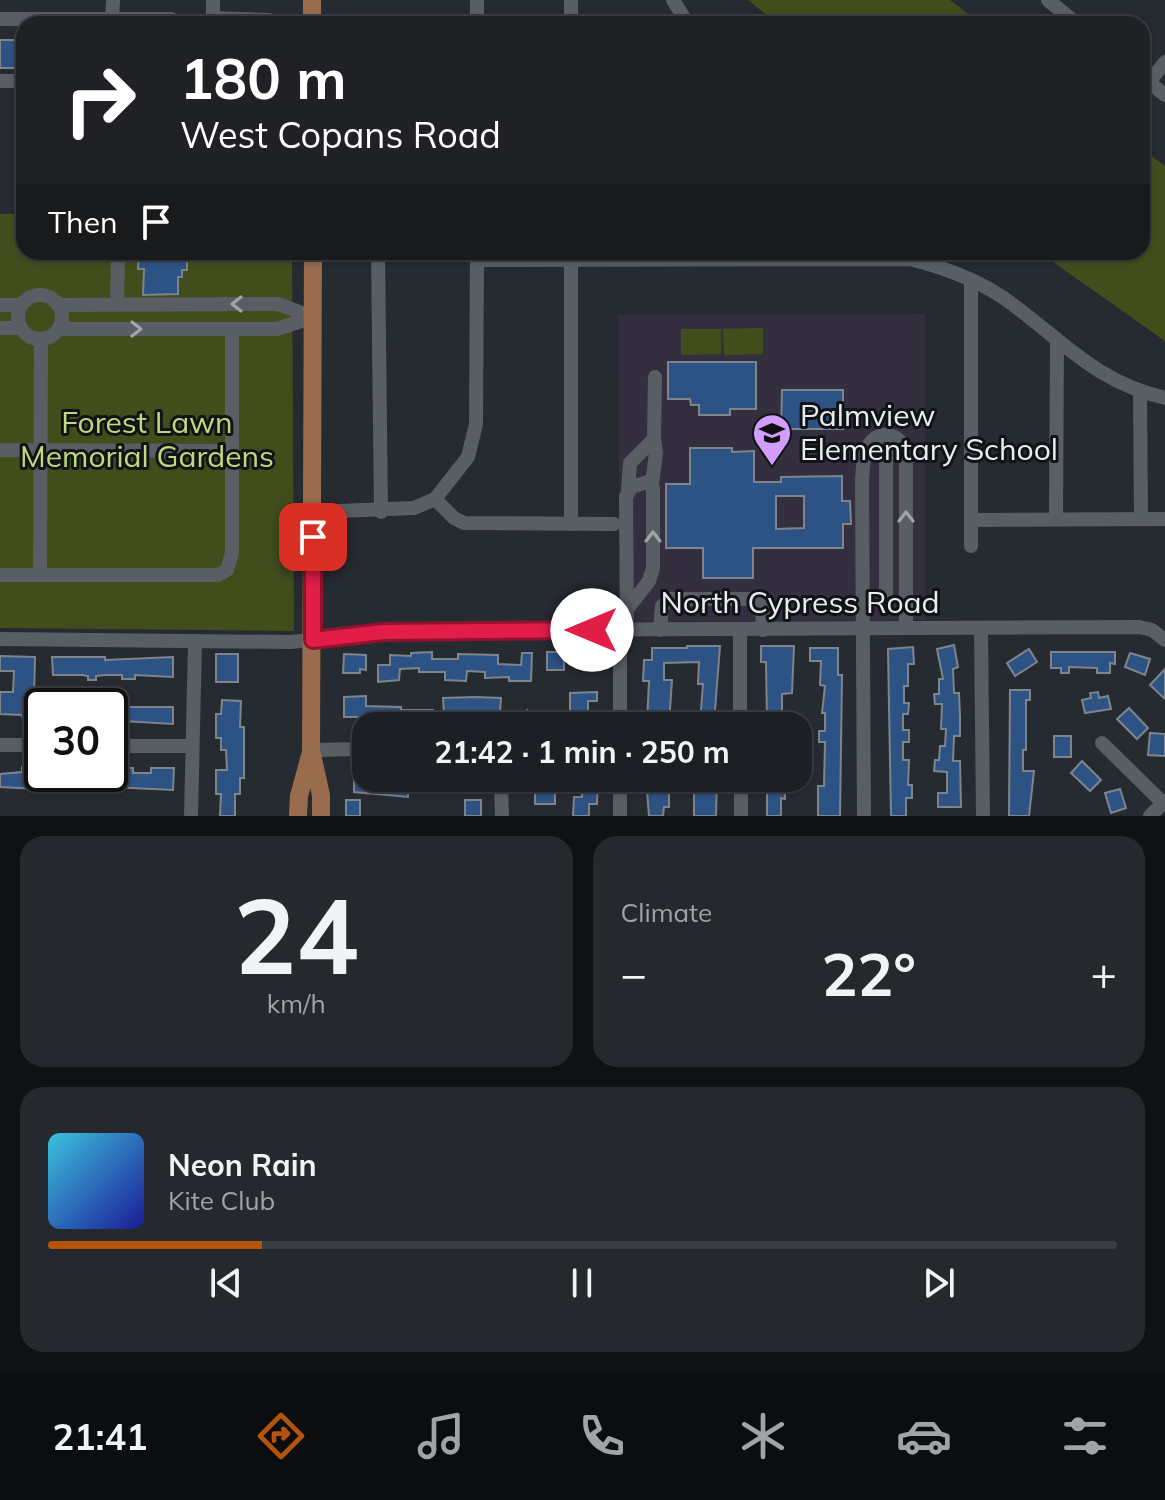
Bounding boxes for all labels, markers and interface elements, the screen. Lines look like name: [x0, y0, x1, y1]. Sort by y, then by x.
text: 180 m: [180, 43, 347, 113]
icon: right: [48, 48, 152, 152]
text: West Copans Road: [180, 112, 501, 157]
icon: arrive: [134, 200, 178, 244]
text: Then: [48, 203, 118, 241]
one-way arrow: [230, 295, 243, 313]
one-way arrow: [130, 320, 143, 338]
place label: Palmview Elementary School: [800, 396, 1058, 468]
park label: Forest Lawn Memorial Gardens: [20, 403, 274, 475]
school or university icon: Palmview Elementary School: [751, 412, 793, 467]
pin: [279, 503, 347, 571]
one-way arrow: [897, 510, 915, 523]
icon: arrive: [291, 515, 335, 559]
one-way arrow: [644, 530, 662, 543]
street label: North Cypress Road: [660, 583, 940, 621]
position arrow: [550, 588, 634, 672]
speed limit sign: 30: [24, 688, 128, 792]
text: 21:42 · 1 min · 250 m: [434, 733, 730, 771]
text: 24: [234, 869, 359, 1000]
text: Climate: [621, 896, 712, 929]
text: 22°: [821, 936, 916, 1011]
text: −: [621, 946, 647, 1001]
text: +: [1091, 946, 1117, 1001]
text: km/h: [267, 987, 326, 1020]
text: Neon Rain: [168, 1146, 317, 1184]
text: Kite Club: [168, 1184, 275, 1217]
icon: previous: [204, 1261, 248, 1305]
icon: pause: [560, 1261, 604, 1305]
icon: next: [917, 1261, 961, 1305]
icon: directions: [253, 1408, 309, 1464]
icon: music: [413, 1408, 469, 1464]
icon: phone: [574, 1408, 630, 1464]
icon: climate: [735, 1408, 791, 1464]
icon: car: [896, 1408, 952, 1464]
icon: filters: [1057, 1408, 1113, 1464]
text: 21:41: [52, 1414, 148, 1459]

